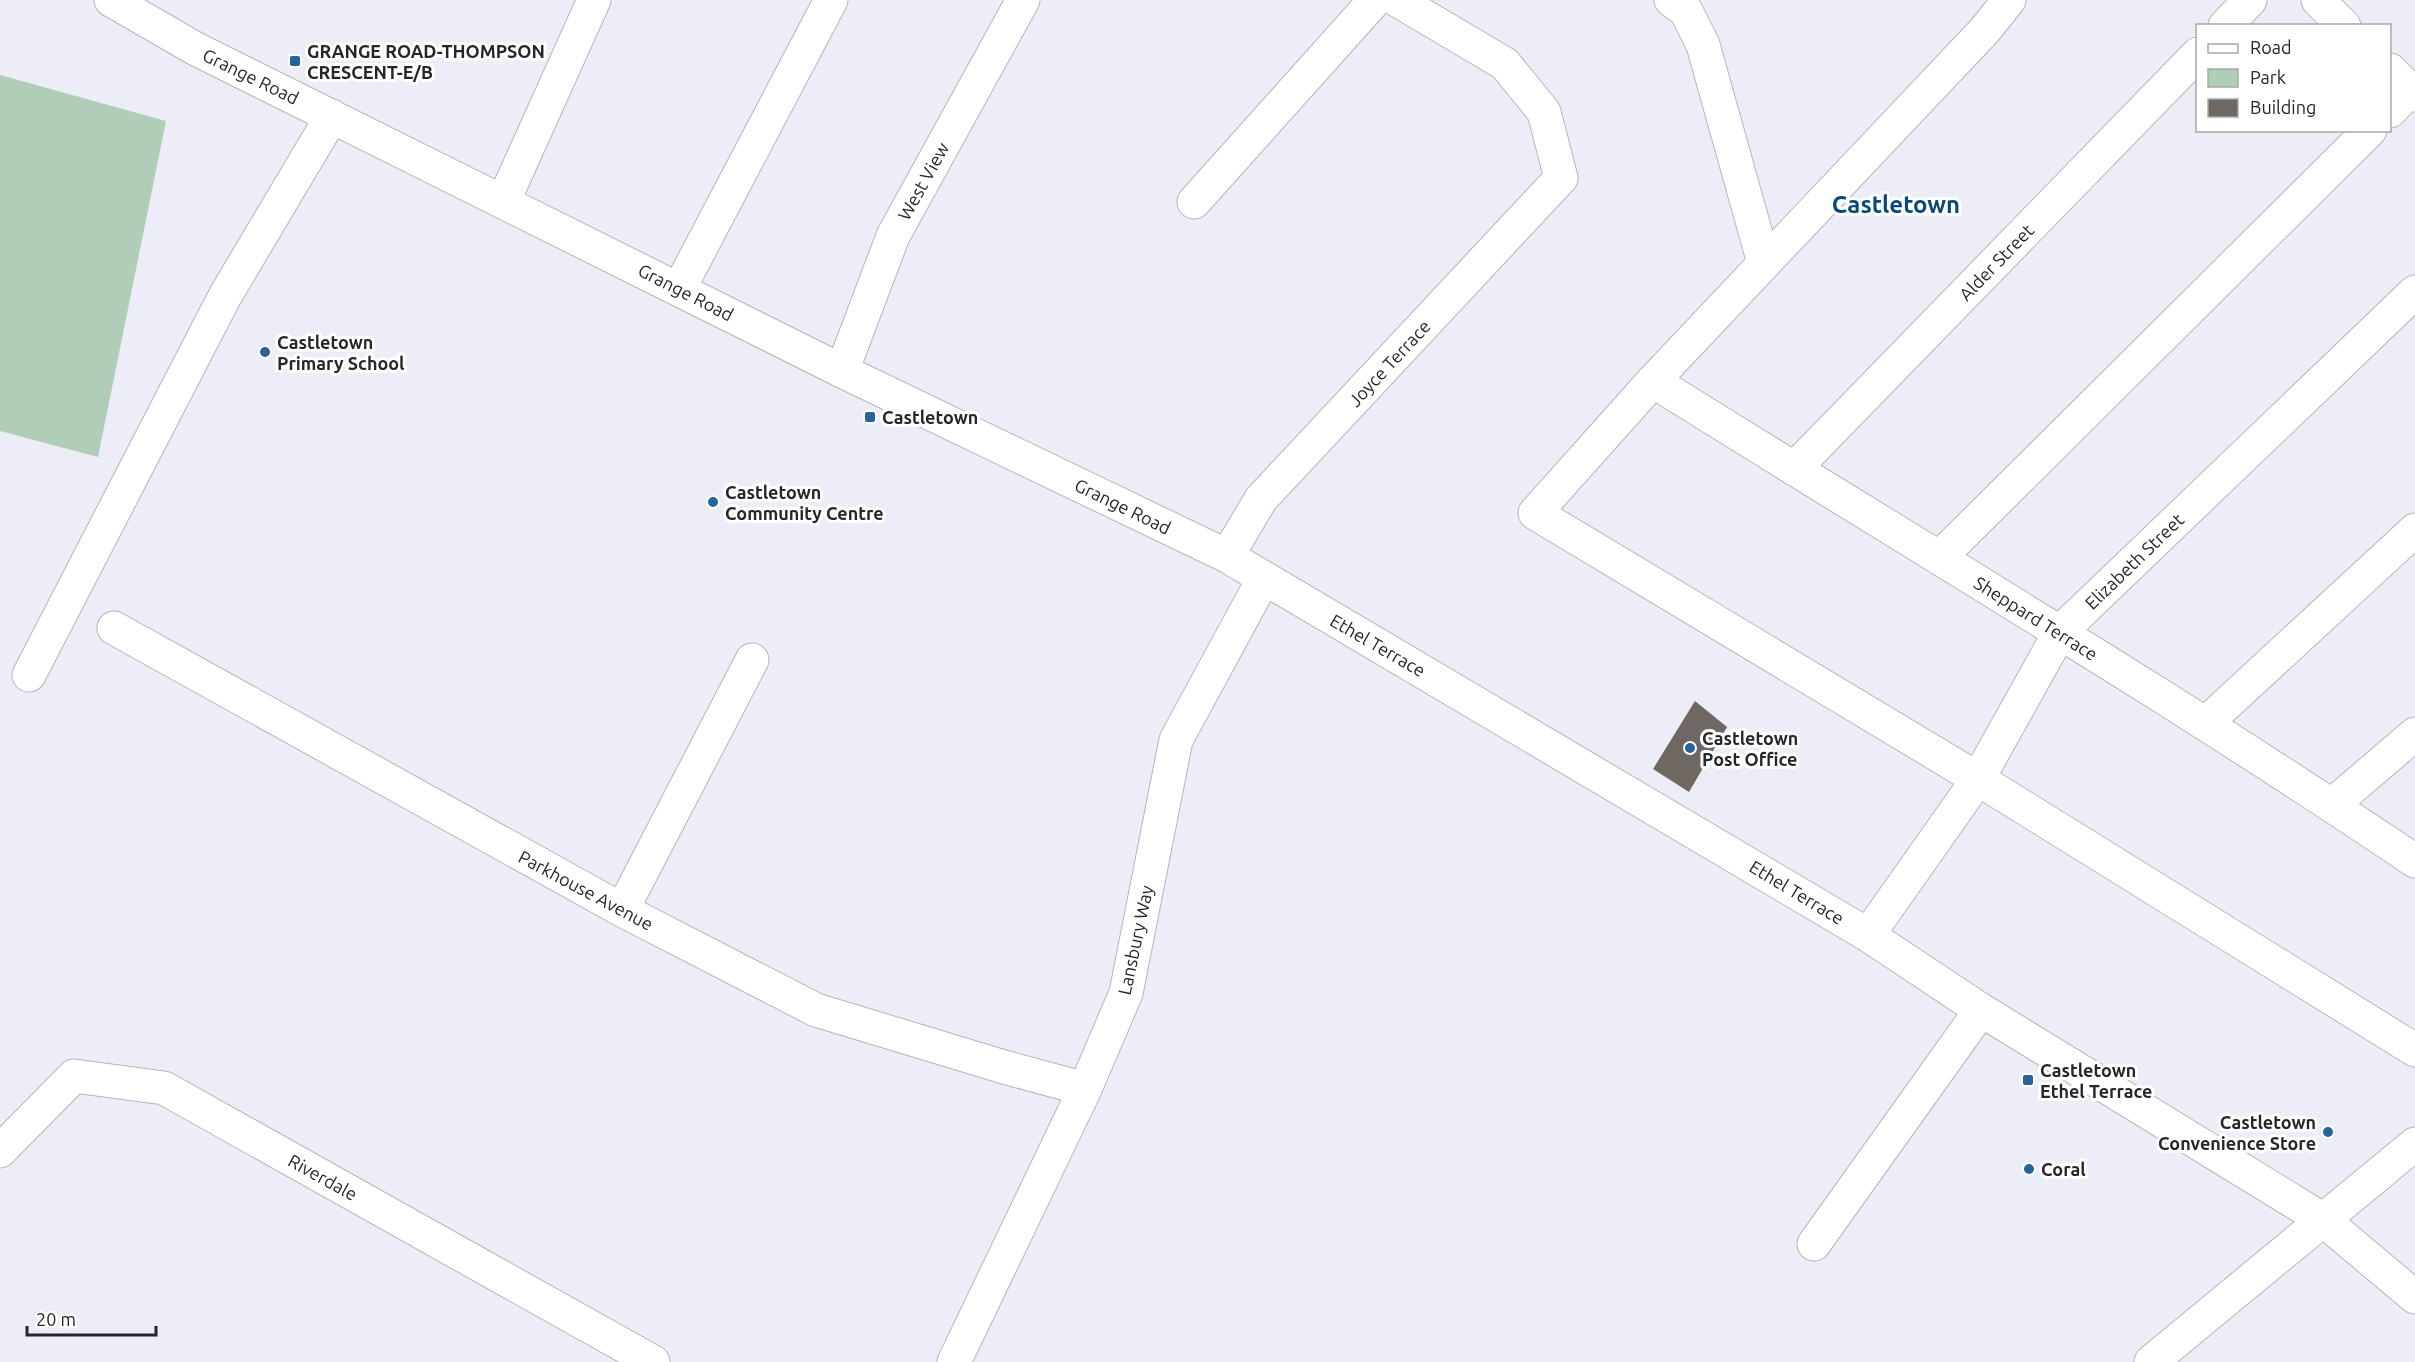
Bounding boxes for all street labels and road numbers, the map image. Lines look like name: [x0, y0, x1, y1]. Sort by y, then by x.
street label: Grange Road: [200, 44, 302, 108]
street label: West View: [894, 139, 953, 223]
street label: Alder Street: [1955, 220, 2037, 304]
street label: Grange Road: [635, 259, 737, 325]
street label: Joyce Terrace: [1344, 316, 1434, 410]
street label: Grange Road: [1072, 474, 1174, 538]
street label: Elizabeth Street: [2081, 509, 2187, 613]
street label: Sheppard Terrace: [1971, 572, 2101, 664]
street label: Ethel Terrace: [1327, 610, 1429, 680]
street label: Parkhouse Avenue: [515, 846, 657, 934]
street label: Ethel Terrace: [1746, 856, 1848, 928]
street label: Lansbury Way: [1114, 883, 1156, 997]
street label: Riverdale: [285, 1150, 361, 1204]

